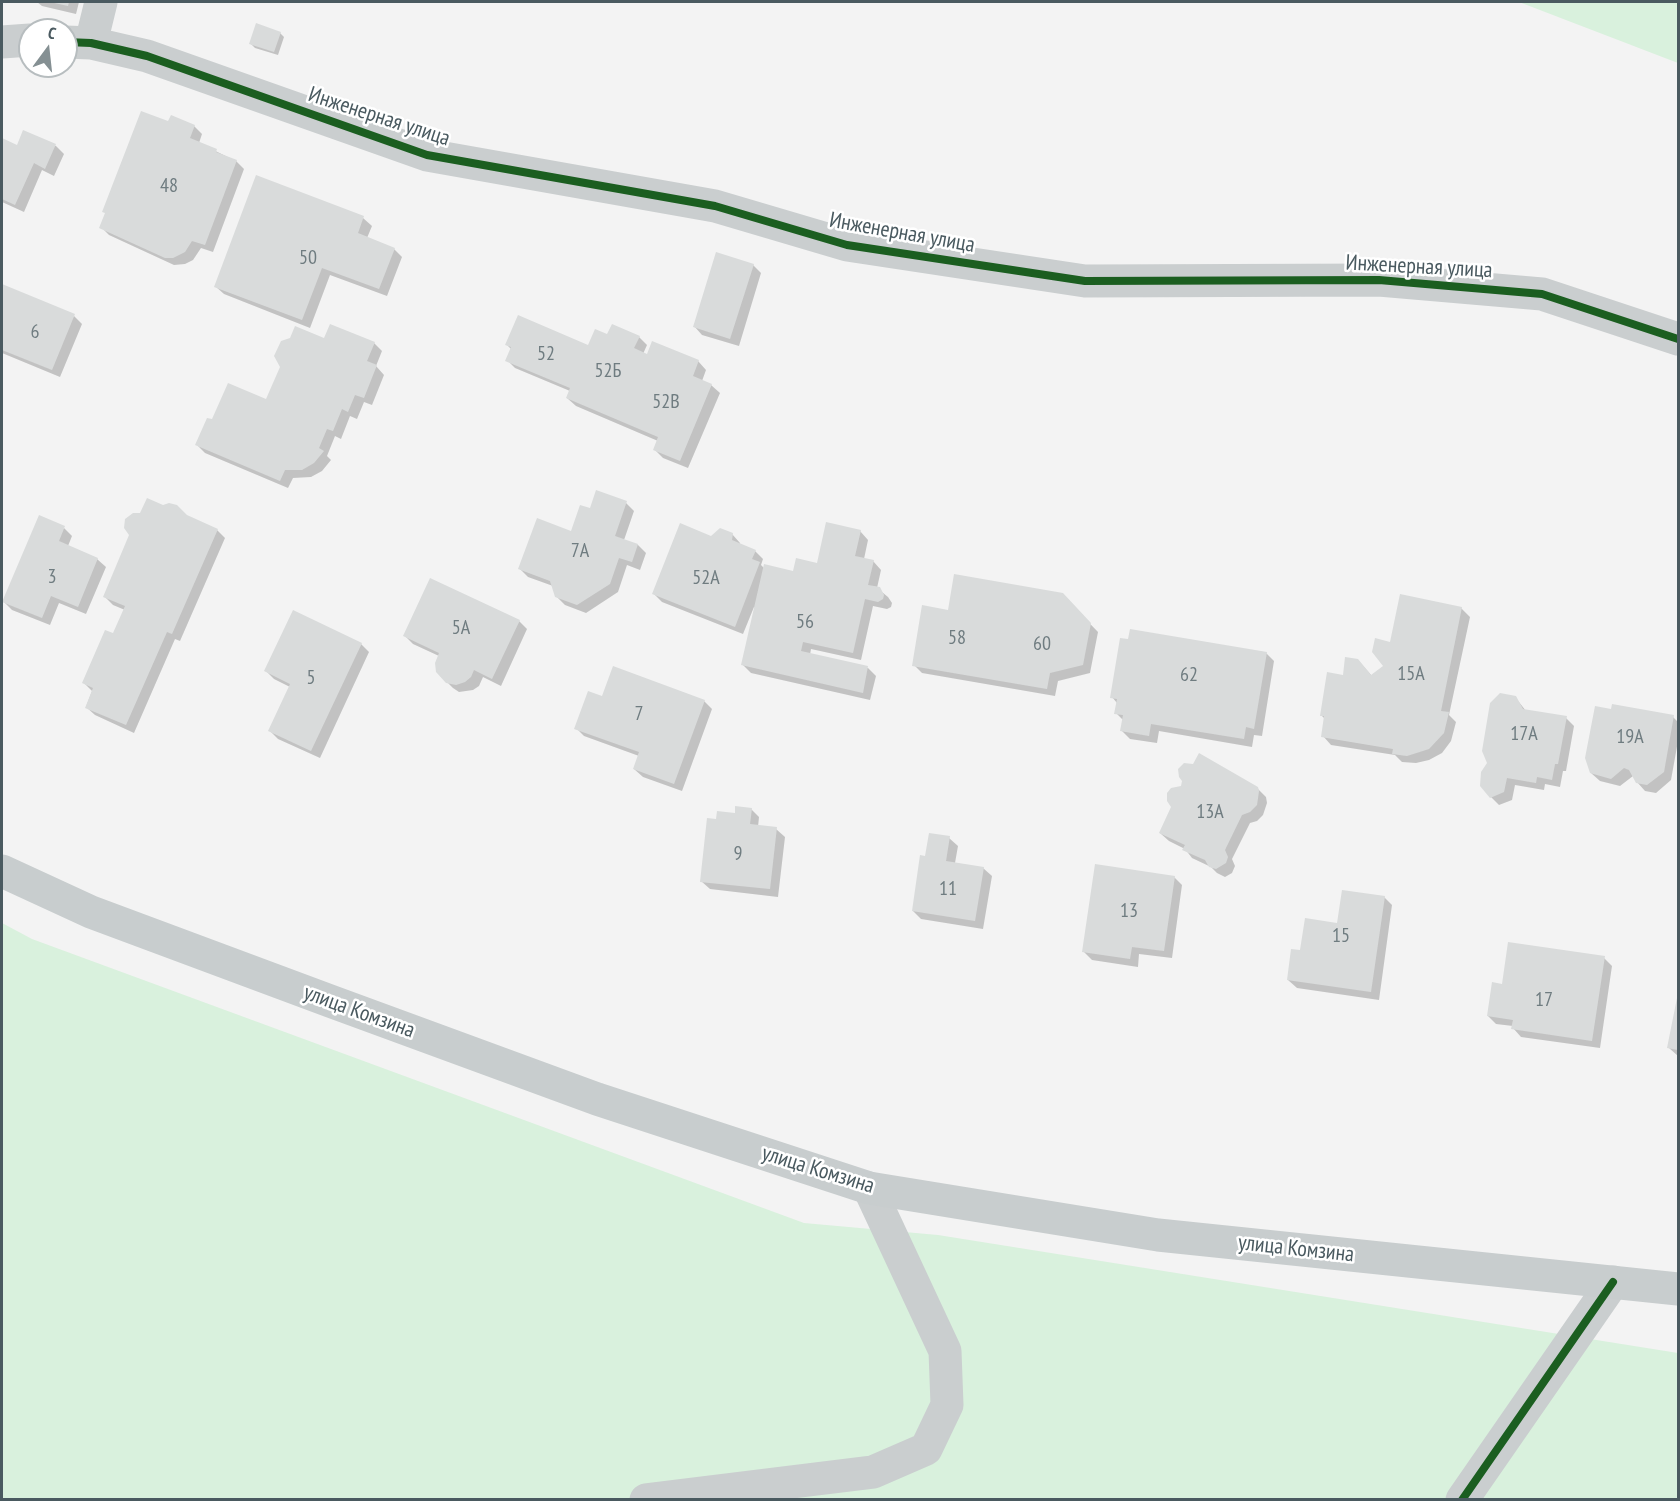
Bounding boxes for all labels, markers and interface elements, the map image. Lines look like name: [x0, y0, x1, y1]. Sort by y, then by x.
north arrow: [18, 18, 78, 78]
text: С: [46, 22, 58, 43]
street label: Инженерная улица: [305, 82, 453, 152]
house number: 48: [160, 174, 178, 198]
street label: Инженерная улица: [827, 207, 977, 259]
house number: 50: [299, 246, 317, 270]
street label: Инженерная улица: [1345, 250, 1493, 284]
house number: 6: [31, 320, 39, 344]
house number: 52: [537, 342, 555, 366]
house number: 52Б: [595, 359, 621, 383]
house number: 52В: [652, 390, 680, 414]
house number: 7А: [571, 539, 589, 563]
house number: 3: [48, 565, 56, 589]
house number: 52А: [692, 566, 720, 590]
house number: 56: [796, 610, 814, 634]
house number: 5А: [452, 616, 470, 640]
house number: 58: [948, 626, 966, 650]
house number: 60: [1033, 632, 1051, 656]
house number: 15А: [1397, 662, 1425, 686]
house number: 62: [1180, 663, 1198, 687]
house number: 5: [307, 666, 315, 690]
house number: 7: [635, 702, 643, 726]
house number: 17А: [1510, 722, 1538, 746]
house number: 19А: [1616, 725, 1644, 749]
house number: 13А: [1196, 800, 1224, 824]
house number: 9: [734, 842, 742, 866]
house number: 11: [939, 877, 957, 901]
house number: 13: [1120, 899, 1138, 923]
house number: 15: [1332, 924, 1350, 948]
street label: улица Комзина: [300, 980, 418, 1044]
house number: 17: [1535, 988, 1553, 1012]
street label: улица Комзина: [759, 1140, 877, 1200]
street label: улица Комзина: [1237, 1230, 1355, 1268]

